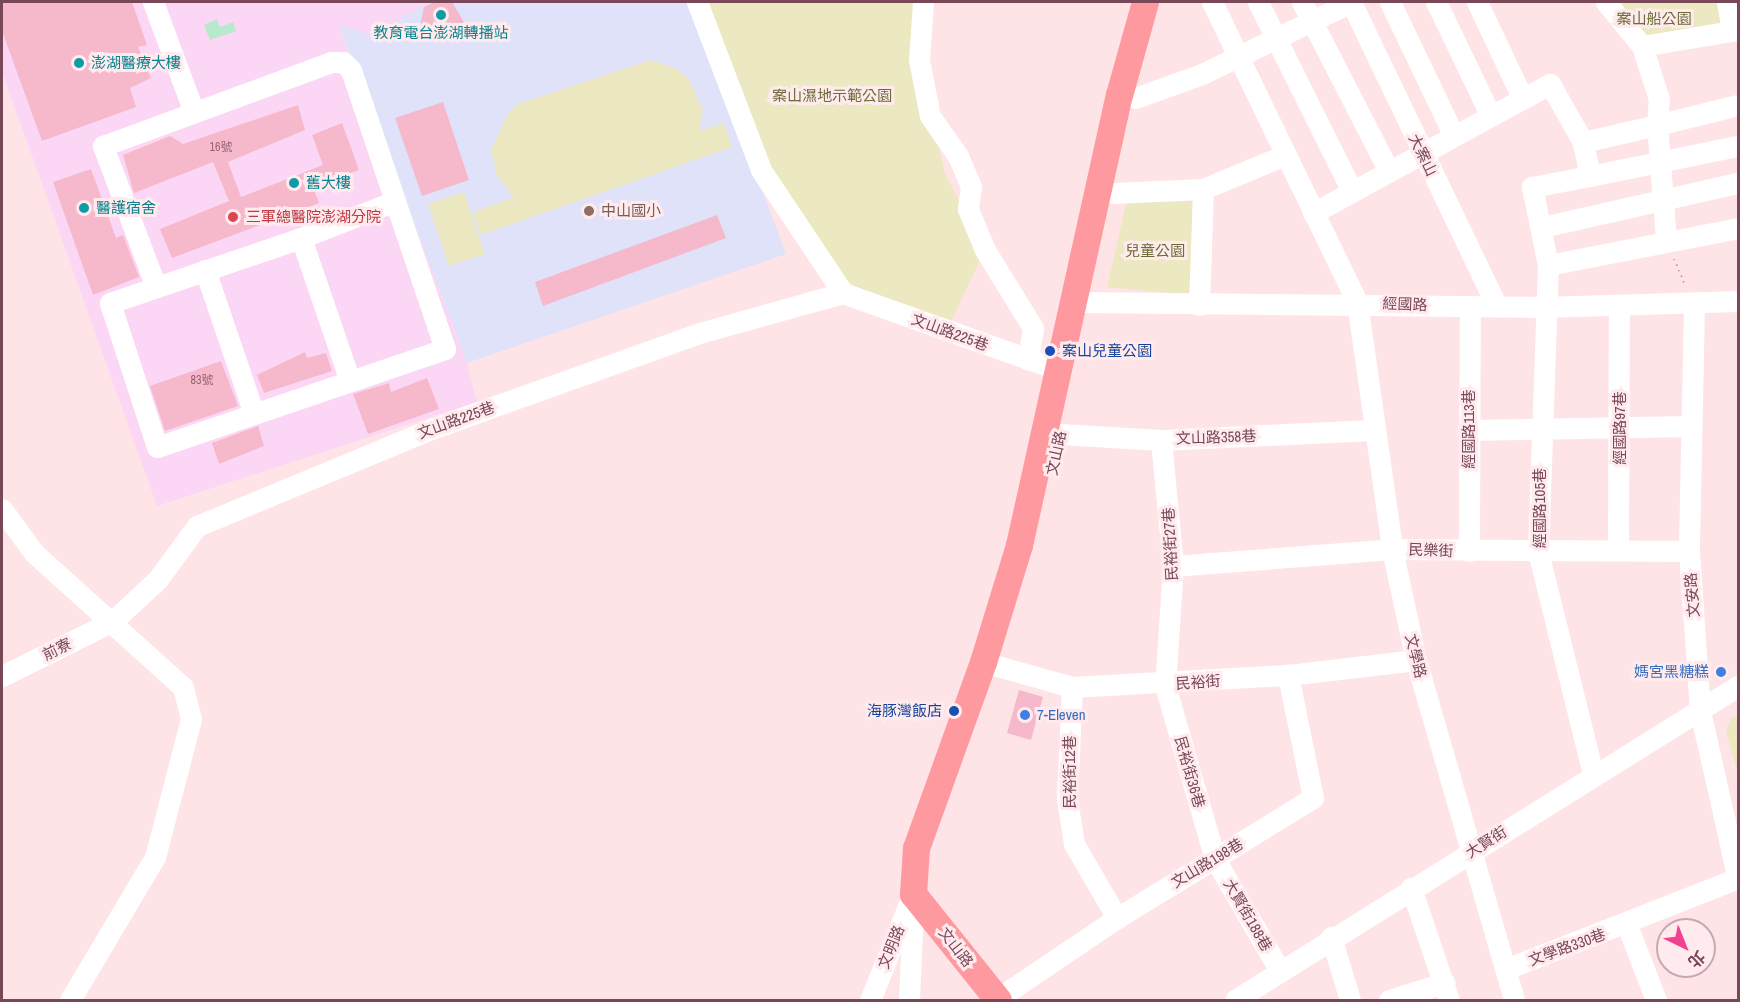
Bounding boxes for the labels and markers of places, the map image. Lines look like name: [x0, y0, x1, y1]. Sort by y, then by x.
marker: 教育電台澎湖轉播站: [434, 8, 448, 22]
place label: 教育電台澎湖轉播站: [374, 24, 508, 42]
place label: 澎湖醫療大樓: [91, 54, 181, 72]
marker: 澎湖醫療大樓: [72, 56, 86, 70]
place label: 舊大樓: [306, 174, 351, 192]
marker: 舊大樓: [287, 176, 301, 190]
place label: 醫護宿舍: [96, 199, 156, 217]
marker: 醫護宿舍: [77, 201, 91, 215]
place label: 中山國小: [601, 202, 661, 220]
marker: 中山國小: [582, 204, 596, 218]
marker: 三軍總醫院澎湖分院: [224, 208, 242, 226]
place label: 三軍總醫院澎湖分院: [246, 208, 381, 226]
place label: 案山兒童公園: [1062, 342, 1152, 360]
marker: 案山兒童公園: [1043, 344, 1057, 358]
place label: 媽宮黑糖糕: [1634, 663, 1709, 681]
marker: 媽宮黑糖糕: [1714, 665, 1728, 679]
place label: 海豚灣飯店: [867, 702, 942, 720]
marker: 海豚灣飯店: [947, 704, 961, 718]
place label: 7-Eleven: [1037, 706, 1086, 724]
marker: 7-Eleven: [1018, 708, 1032, 722]

